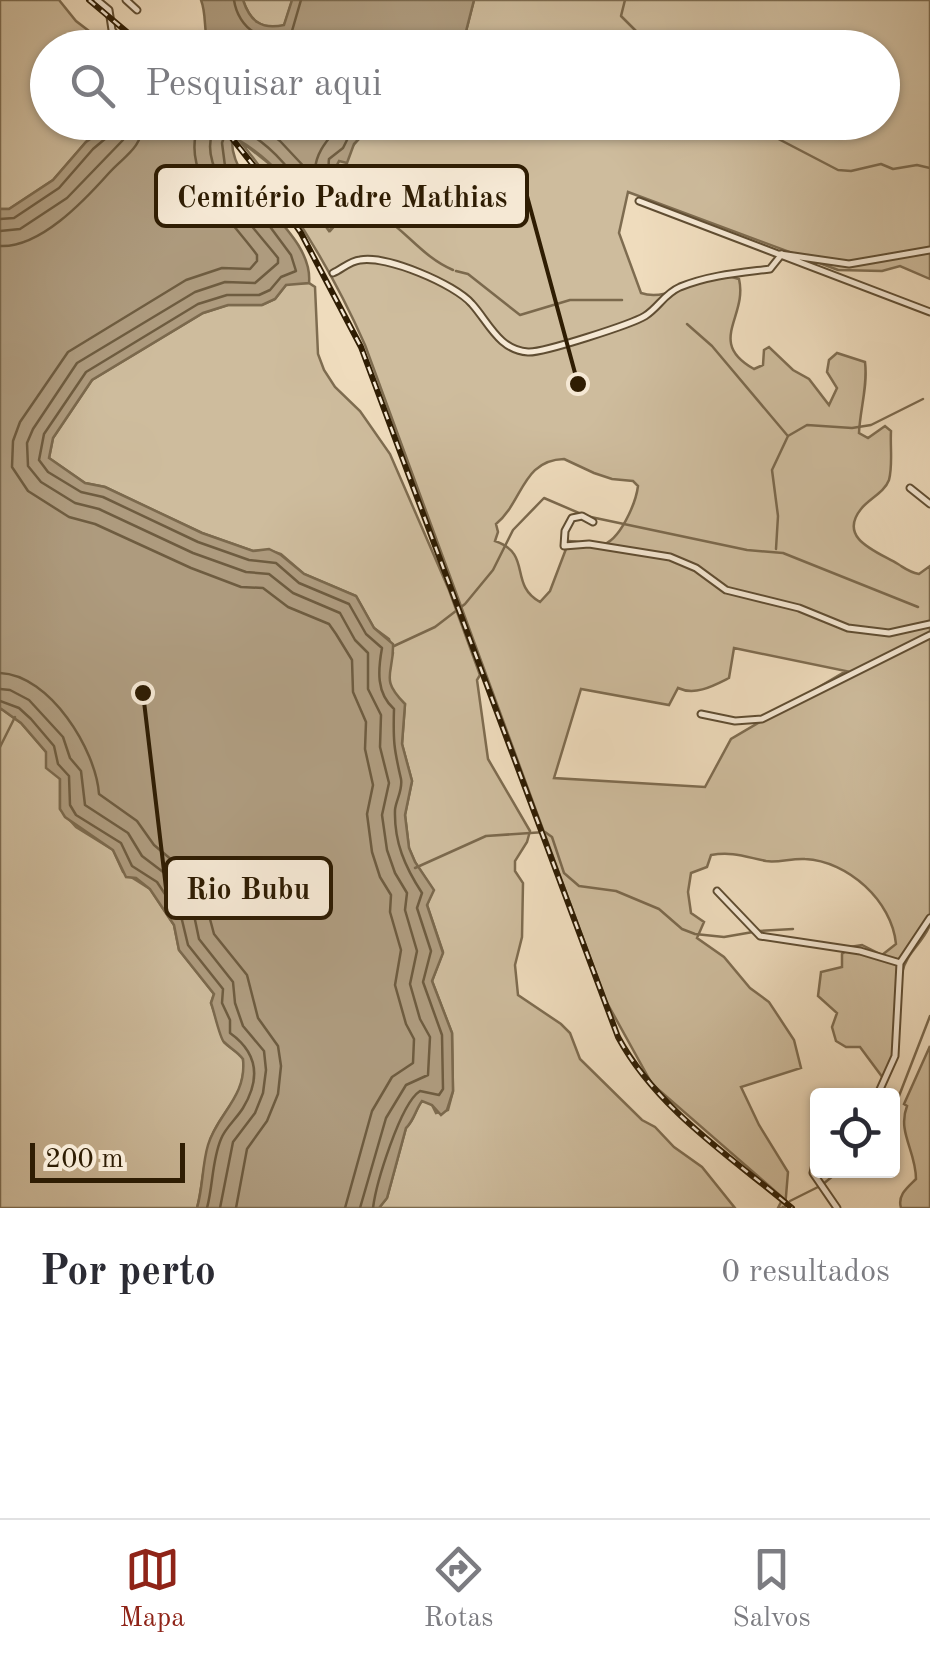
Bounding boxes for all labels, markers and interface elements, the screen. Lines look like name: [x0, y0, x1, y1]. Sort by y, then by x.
search box: [30, 30, 900, 140]
icon: search: [65, 58, 120, 113]
text: Pesquisar aqui: [145, 66, 382, 104]
callout: Cemitério Padre Mathias: [156, 166, 527, 226]
text: Cemitério Padre Mathias: [177, 184, 507, 214]
callout: Rio Bubu: [166, 858, 331, 918]
text: Rio Bubu: [186, 876, 310, 906]
map controls: [810, 1088, 900, 1178]
button: locate: [810, 1088, 900, 1178]
scale bar: [30, 1138, 185, 1182]
text: 200 m: [45, 1146, 124, 1174]
text: Por perto: [40, 1252, 216, 1294]
text: 0 resultados: [722, 1257, 890, 1289]
tab: Mapa: [119, 1542, 185, 1637]
tab: Rotas: [424, 1542, 494, 1637]
tab: Salvos: [732, 1542, 811, 1637]

